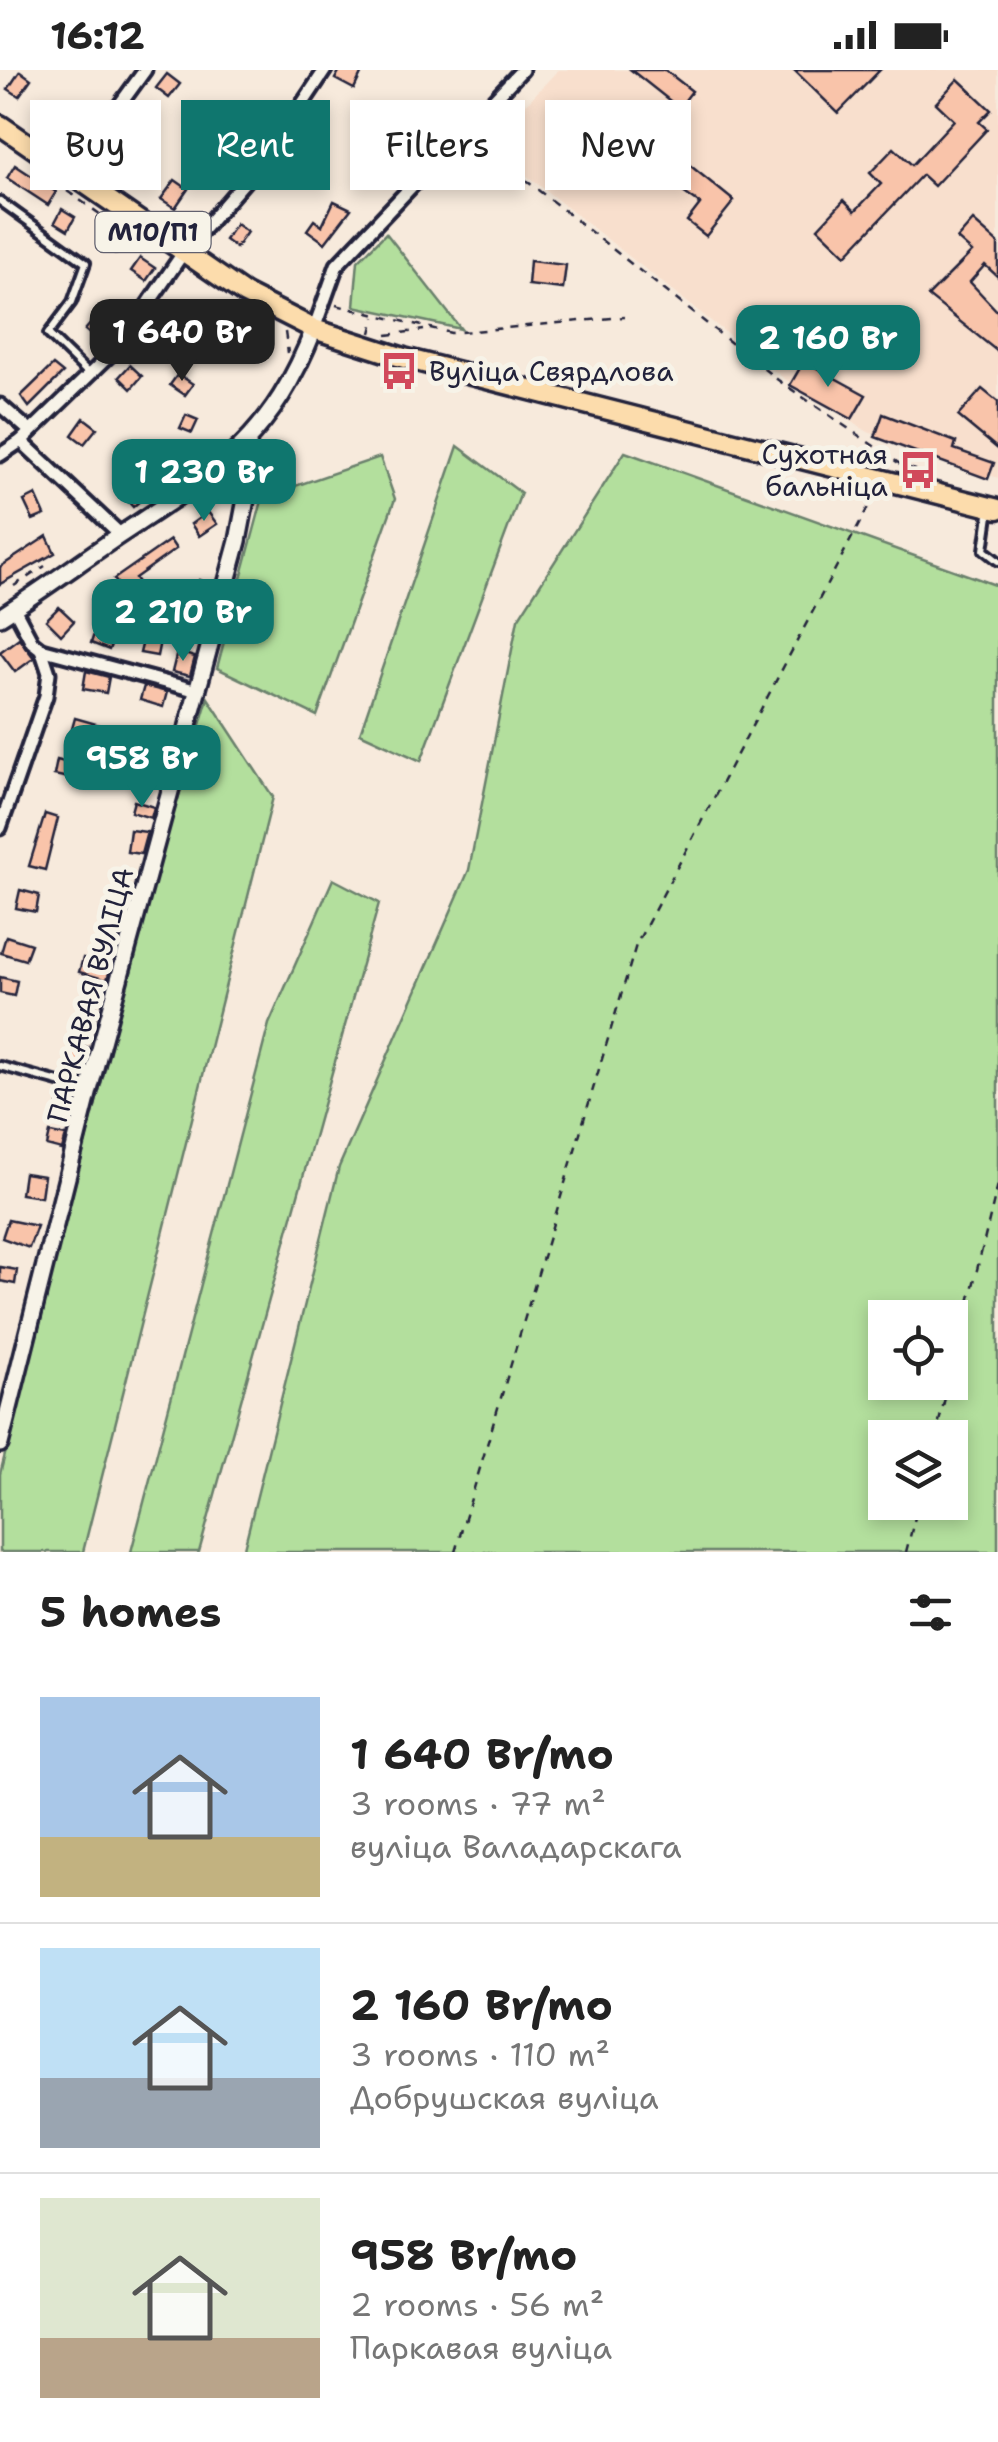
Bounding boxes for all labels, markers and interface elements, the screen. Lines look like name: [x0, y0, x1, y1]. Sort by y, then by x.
text: 16:12: [50, 10, 145, 61]
chip: Buy: [30, 100, 161, 190]
chip: Rent: [181, 100, 330, 190]
chip: Filters: [350, 100, 525, 190]
chip: New: [545, 100, 691, 190]
road number: М10/П1: [96, 212, 210, 252]
pin: 1 640 Br: [79, 299, 285, 384]
pin: 2 160 Br: [725, 305, 931, 390]
text: 1 640 Br: [112, 310, 252, 353]
text: 2 160 Br: [758, 316, 898, 359]
bus stop icon: Вуліца Свярдлова: [378, 350, 420, 392]
place label: Вуліца Свярдлова: [429, 352, 674, 390]
place label: Сухотная бальніца: [762, 435, 888, 505]
pin: 1 230 Br: [101, 439, 307, 524]
bus stop icon: Сухотная бальніца: [897, 449, 939, 491]
text: 1 230 Br: [134, 450, 274, 493]
pin: 2 210 Br: [80, 579, 286, 664]
text: 2 210 Br: [114, 590, 252, 633]
pin: 958 Br: [61, 725, 223, 810]
text: 958 Br: [86, 736, 198, 779]
street label: ПАРКАВАЯ ВУЛІЦА: [38, 863, 142, 1127]
map controls: [868, 1300, 968, 1520]
button: locate: [868, 1300, 968, 1400]
button: layers: [868, 1420, 968, 1520]
text: 5 homes: [40, 1584, 221, 1640]
icon: filters: [903, 1585, 958, 1640]
text: 1 640 Br/mo: [350, 1726, 614, 1782]
icon: home: [120, 1737, 240, 1857]
text: 3 rooms · 77 m²: [350, 1782, 606, 1825]
text: вуліца Валадарскага: [350, 1825, 682, 1868]
text: 2 160 Br/mo: [350, 1977, 613, 2033]
icon: home: [120, 1988, 240, 2108]
text: 3 rooms · 110 m²: [350, 2033, 610, 2076]
text: Добрушская вуліца: [350, 2076, 659, 2119]
text: 958 Br/mo: [350, 2227, 577, 2283]
icon: home: [120, 2238, 240, 2358]
text: 2 rooms · 56 m²: [350, 2283, 604, 2326]
text: Паркавая вуліца: [350, 2326, 612, 2369]

